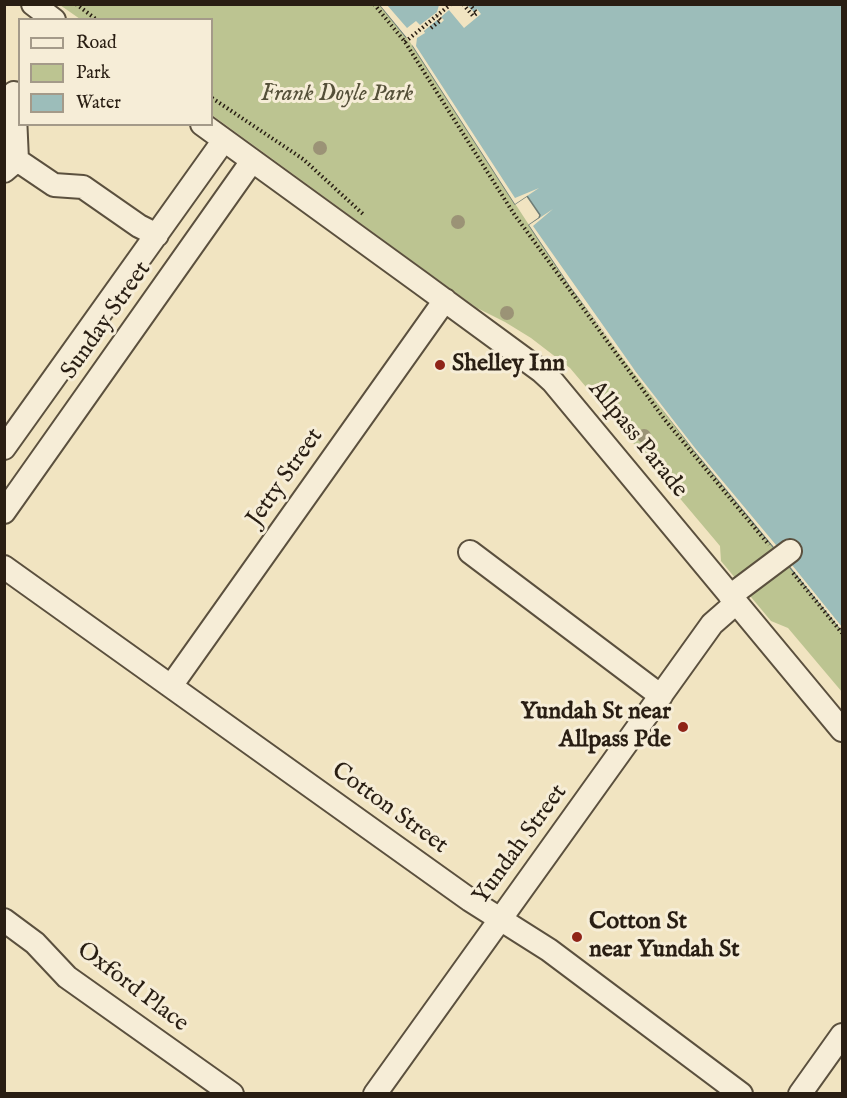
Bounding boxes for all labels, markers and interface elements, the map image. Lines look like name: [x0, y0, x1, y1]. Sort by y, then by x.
legend: [18, 18, 213, 126]
text: Road: [76, 32, 117, 55]
text: Park: [76, 62, 110, 85]
park label: Frank Doyle Park: [261, 81, 413, 109]
text: Water: [76, 92, 121, 115]
street label: Sunday Street: [56, 257, 158, 385]
place label: Shelley Inn: [452, 351, 565, 379]
marker: Shelley Inn: [433, 358, 447, 372]
street label: Allpass Parade: [581, 376, 693, 504]
street label: Jetty Street: [242, 423, 330, 533]
place label: Yundah St near Allpass Pde: [521, 699, 671, 755]
marker: Yundah St near Allpass Pde: [676, 720, 690, 734]
street label: Cotton Street: [325, 757, 453, 861]
street label: Yundah Street: [468, 779, 574, 911]
place label: Cotton St near Yundah St: [589, 909, 739, 965]
marker: Cotton St near Yundah St: [570, 930, 584, 944]
street label: Oxford Place: [71, 937, 193, 1039]

